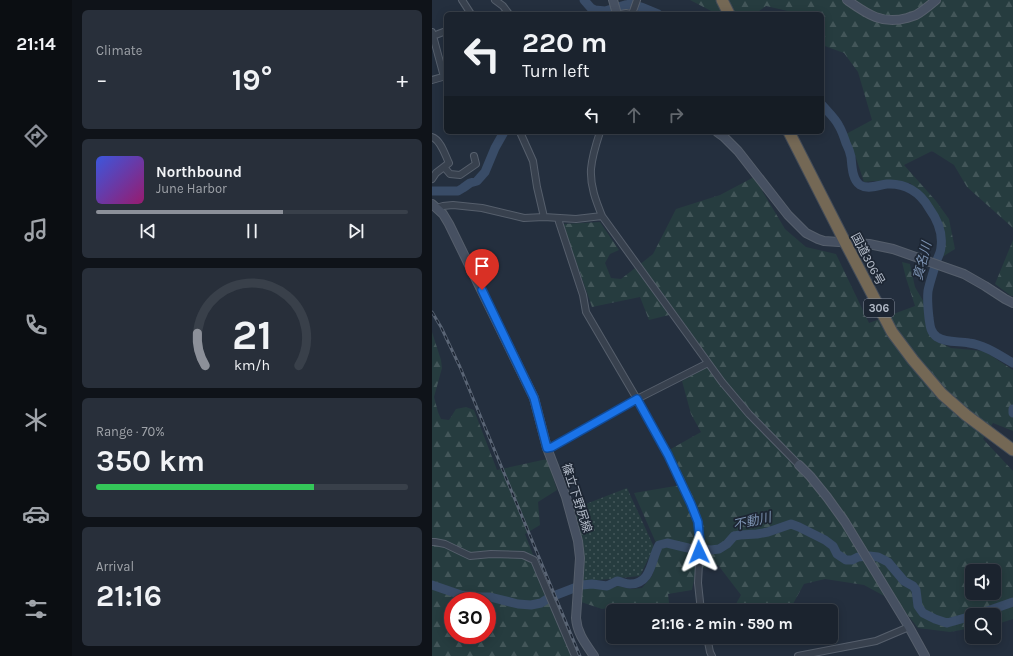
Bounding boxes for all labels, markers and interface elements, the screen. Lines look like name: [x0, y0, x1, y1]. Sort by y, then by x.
text: 220 m: [522, 26, 607, 59]
icon: left: [456, 28, 508, 80]
text: 21:14: [16, 33, 56, 55]
text: Climate: [96, 43, 142, 58]
text: Turn left: [522, 60, 590, 82]
text: 19°: [232, 62, 272, 98]
text: −: [96, 67, 108, 93]
text: +: [396, 67, 408, 93]
icon: left: [581, 104, 603, 126]
icon: ahead: [623, 104, 645, 126]
icon: right: [665, 104, 687, 126]
icon: directions: [22, 122, 50, 150]
text: Northbound: [156, 163, 242, 181]
text: June Harbor: [156, 181, 227, 196]
icon: music: [22, 216, 50, 244]
icon: previous: [137, 220, 159, 242]
icon: pause: [241, 220, 263, 242]
icon: next: [345, 220, 367, 242]
street label: 国道306号: [848, 231, 888, 287]
water label: 真名川: [910, 238, 934, 282]
pin: [465, 249, 499, 290]
icon: arrive: [471, 255, 493, 277]
road number: 306: [864, 299, 894, 317]
icon: phone: [22, 311, 50, 339]
text: 21: [232, 311, 272, 359]
text: km/h: [234, 357, 270, 374]
icon: climate: [22, 406, 50, 434]
text: Range · 70%: [96, 424, 165, 439]
text: 350 km: [96, 443, 205, 479]
street label: 篠立下野尻線: [559, 462, 595, 534]
icon: car: [22, 500, 50, 528]
water label: 不動川: [731, 509, 775, 533]
position arrow: [678, 531, 720, 573]
text: Arrival: [96, 559, 134, 574]
map controls: [965, 564, 1001, 644]
button: sound: [965, 564, 1001, 600]
text: 21:16: [96, 578, 162, 614]
speed limit sign: 30: [444, 592, 496, 644]
icon: filters: [22, 595, 50, 623]
button: search: [965, 608, 1001, 644]
text: 21:16 · 2 min · 590 m: [651, 615, 793, 633]

